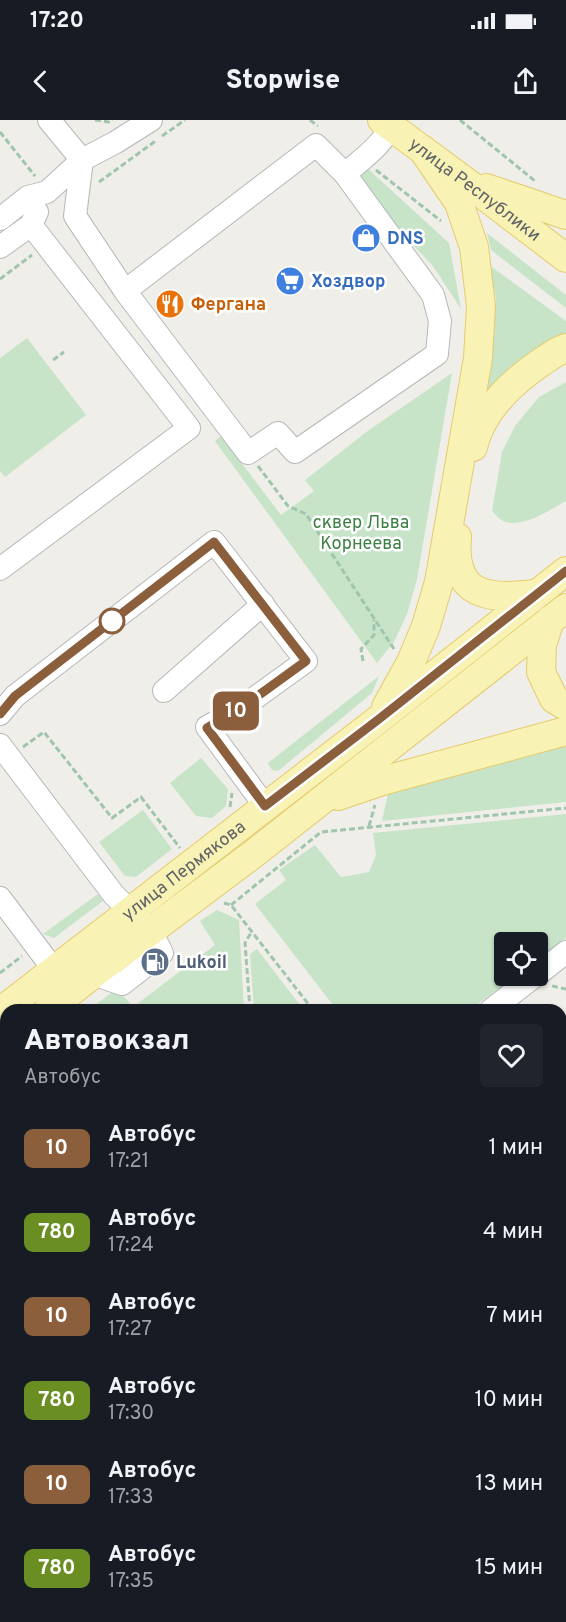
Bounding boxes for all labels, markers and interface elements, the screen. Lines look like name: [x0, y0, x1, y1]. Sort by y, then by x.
text: 17:20: [30, 8, 84, 35]
text: Stopwise: [226, 64, 340, 98]
icon: back: [24, 65, 57, 98]
icon: share: [509, 65, 542, 98]
street label: улица Республики: [403, 133, 545, 248]
shop icon: DNS: [350, 222, 382, 254]
place label: DNS: [387, 228, 424, 251]
supermarket icon: Хоздвор: [274, 265, 306, 297]
place label: Хоздвор: [311, 271, 385, 294]
restaurant icon: Фергана: [154, 288, 186, 320]
place label: Фергана: [191, 294, 266, 317]
park label: сквер Льва Корнеева: [313, 512, 409, 556]
unlabelled marker: [99, 608, 125, 634]
line badge: 10: [209, 692, 263, 730]
text: 10: [225, 698, 247, 725]
street label: улица Пермякова: [118, 816, 251, 926]
map controls: [494, 932, 548, 986]
button: locate: [494, 932, 548, 986]
fuel station icon: Lukoil: [139, 946, 171, 978]
place label: Lukoil: [176, 952, 227, 975]
text: Автовокзал: [24, 1024, 189, 1060]
button: heart: [480, 1024, 543, 1087]
text: Автобус: [24, 1065, 101, 1091]
text: Автобус: [108, 1122, 196, 1149]
text: 10: [46, 1135, 68, 1162]
text: 1 мин: [489, 1135, 543, 1162]
text: 17:21: [108, 1149, 149, 1175]
text: Автобус: [108, 1206, 196, 1233]
text: 780: [38, 1219, 76, 1246]
text: 4 мин: [483, 1219, 543, 1246]
text: 17:24: [108, 1233, 154, 1259]
text: Автобус: [108, 1290, 196, 1317]
text: 10: [46, 1303, 68, 1330]
text: 7 мин: [486, 1303, 543, 1330]
text: 17:27: [108, 1317, 152, 1343]
text: Автобус: [108, 1374, 196, 1401]
text: 780: [38, 1387, 76, 1414]
text: 10 мин: [474, 1387, 543, 1414]
text: 17:30: [108, 1401, 154, 1427]
text: Автобус: [108, 1458, 196, 1485]
text: 10: [46, 1471, 68, 1498]
text: 13 мин: [475, 1471, 543, 1498]
text: 17:33: [108, 1485, 154, 1511]
text: Автобус: [108, 1542, 196, 1569]
text: 780: [38, 1555, 76, 1582]
text: 15 мин: [475, 1555, 543, 1582]
text: 17:35: [108, 1569, 154, 1595]

